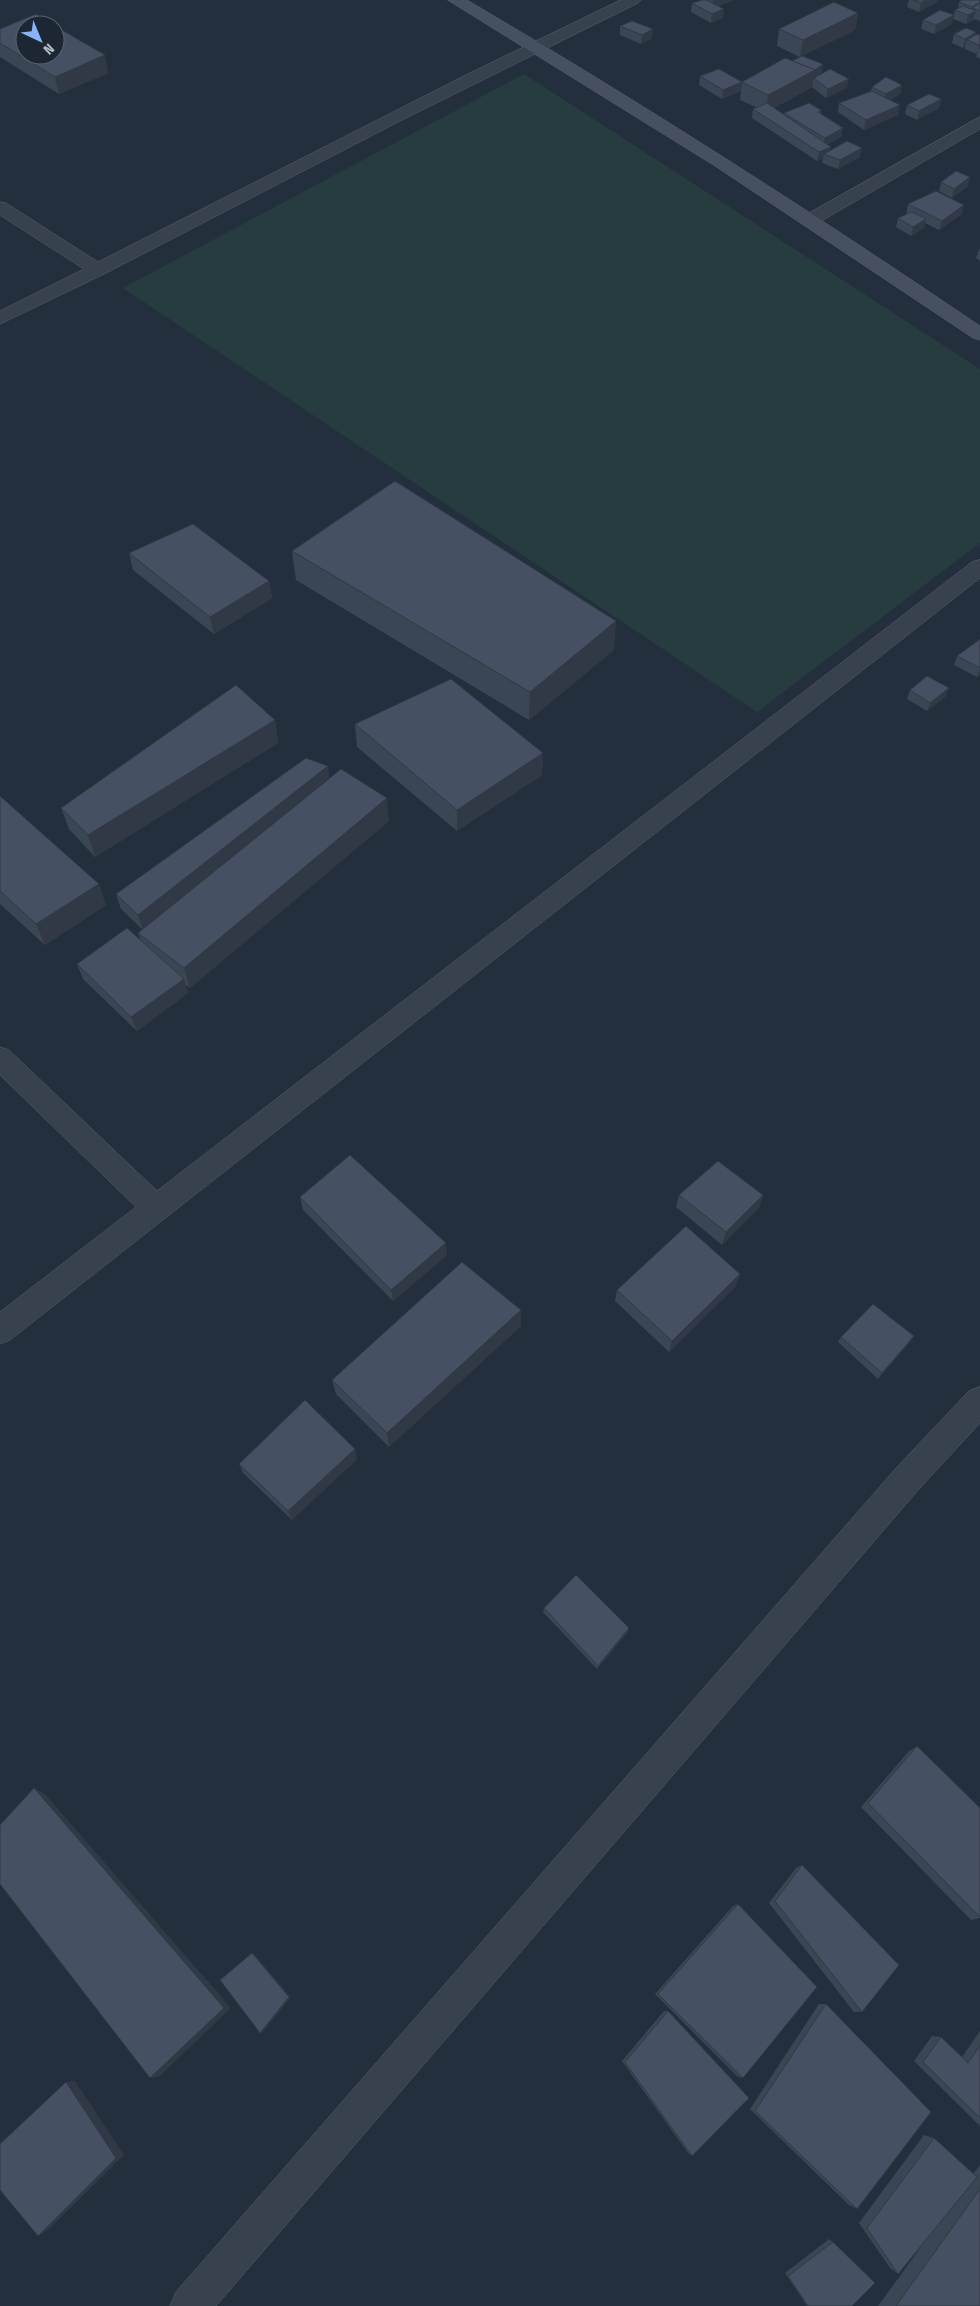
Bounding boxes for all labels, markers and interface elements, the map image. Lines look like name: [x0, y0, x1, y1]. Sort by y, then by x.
north arrow: [15, 15, 65, 65]
text: N: [40, 40, 58, 58]

